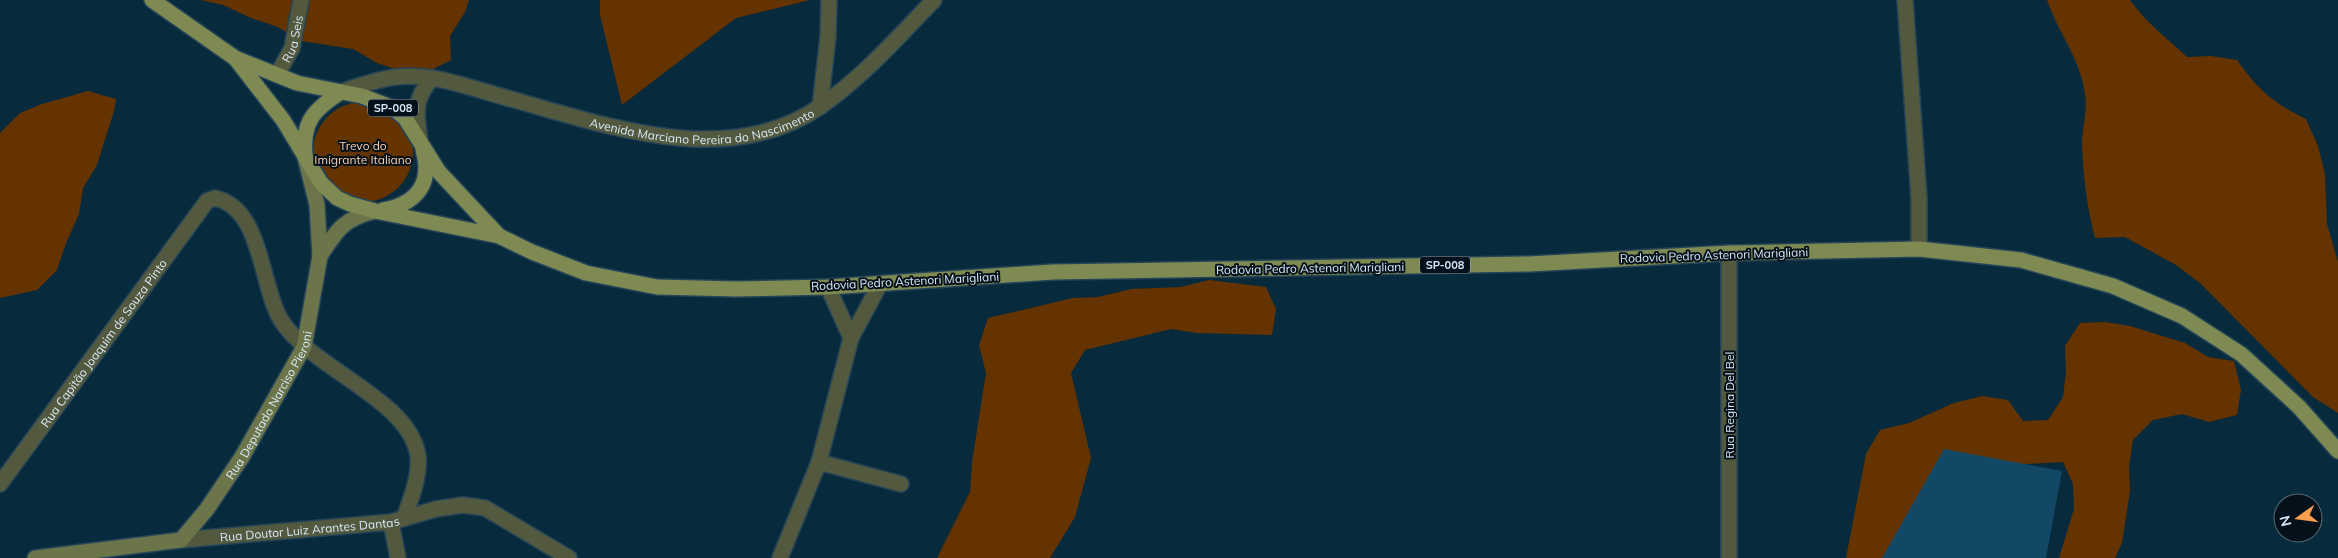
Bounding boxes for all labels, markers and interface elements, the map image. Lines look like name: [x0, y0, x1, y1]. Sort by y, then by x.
street label: Rua Seis: [278, 14, 306, 65]
road number: SP-008: [368, 100, 418, 116]
street label: Avenida Marciano Pereira do Nascimento: [588, 105, 817, 147]
park label: Trevo do Imigrante Italiano: [314, 138, 412, 167]
street label: Rodovia Pedro Astenori Marigliani: [1620, 244, 1809, 266]
street label: Rua Capitão Joaquim de Souza Pinto: [37, 256, 170, 430]
road number: SP-008: [1420, 256, 1470, 274]
street label: Rodovia Pedro Astenori Marigliani: [1216, 259, 1404, 277]
street label: Rodovia Pedro Astenori Marigliani: [811, 269, 1000, 293]
street label: Rua Deputado Narciso Pieroni: [222, 330, 314, 482]
street label: Rua Regina Del Bel: [1722, 352, 1737, 458]
north arrow: [2273, 493, 2323, 543]
street label: Rua Doutor Luiz Arantes Dantas: [219, 512, 401, 544]
text: N: [2275, 514, 2295, 528]

